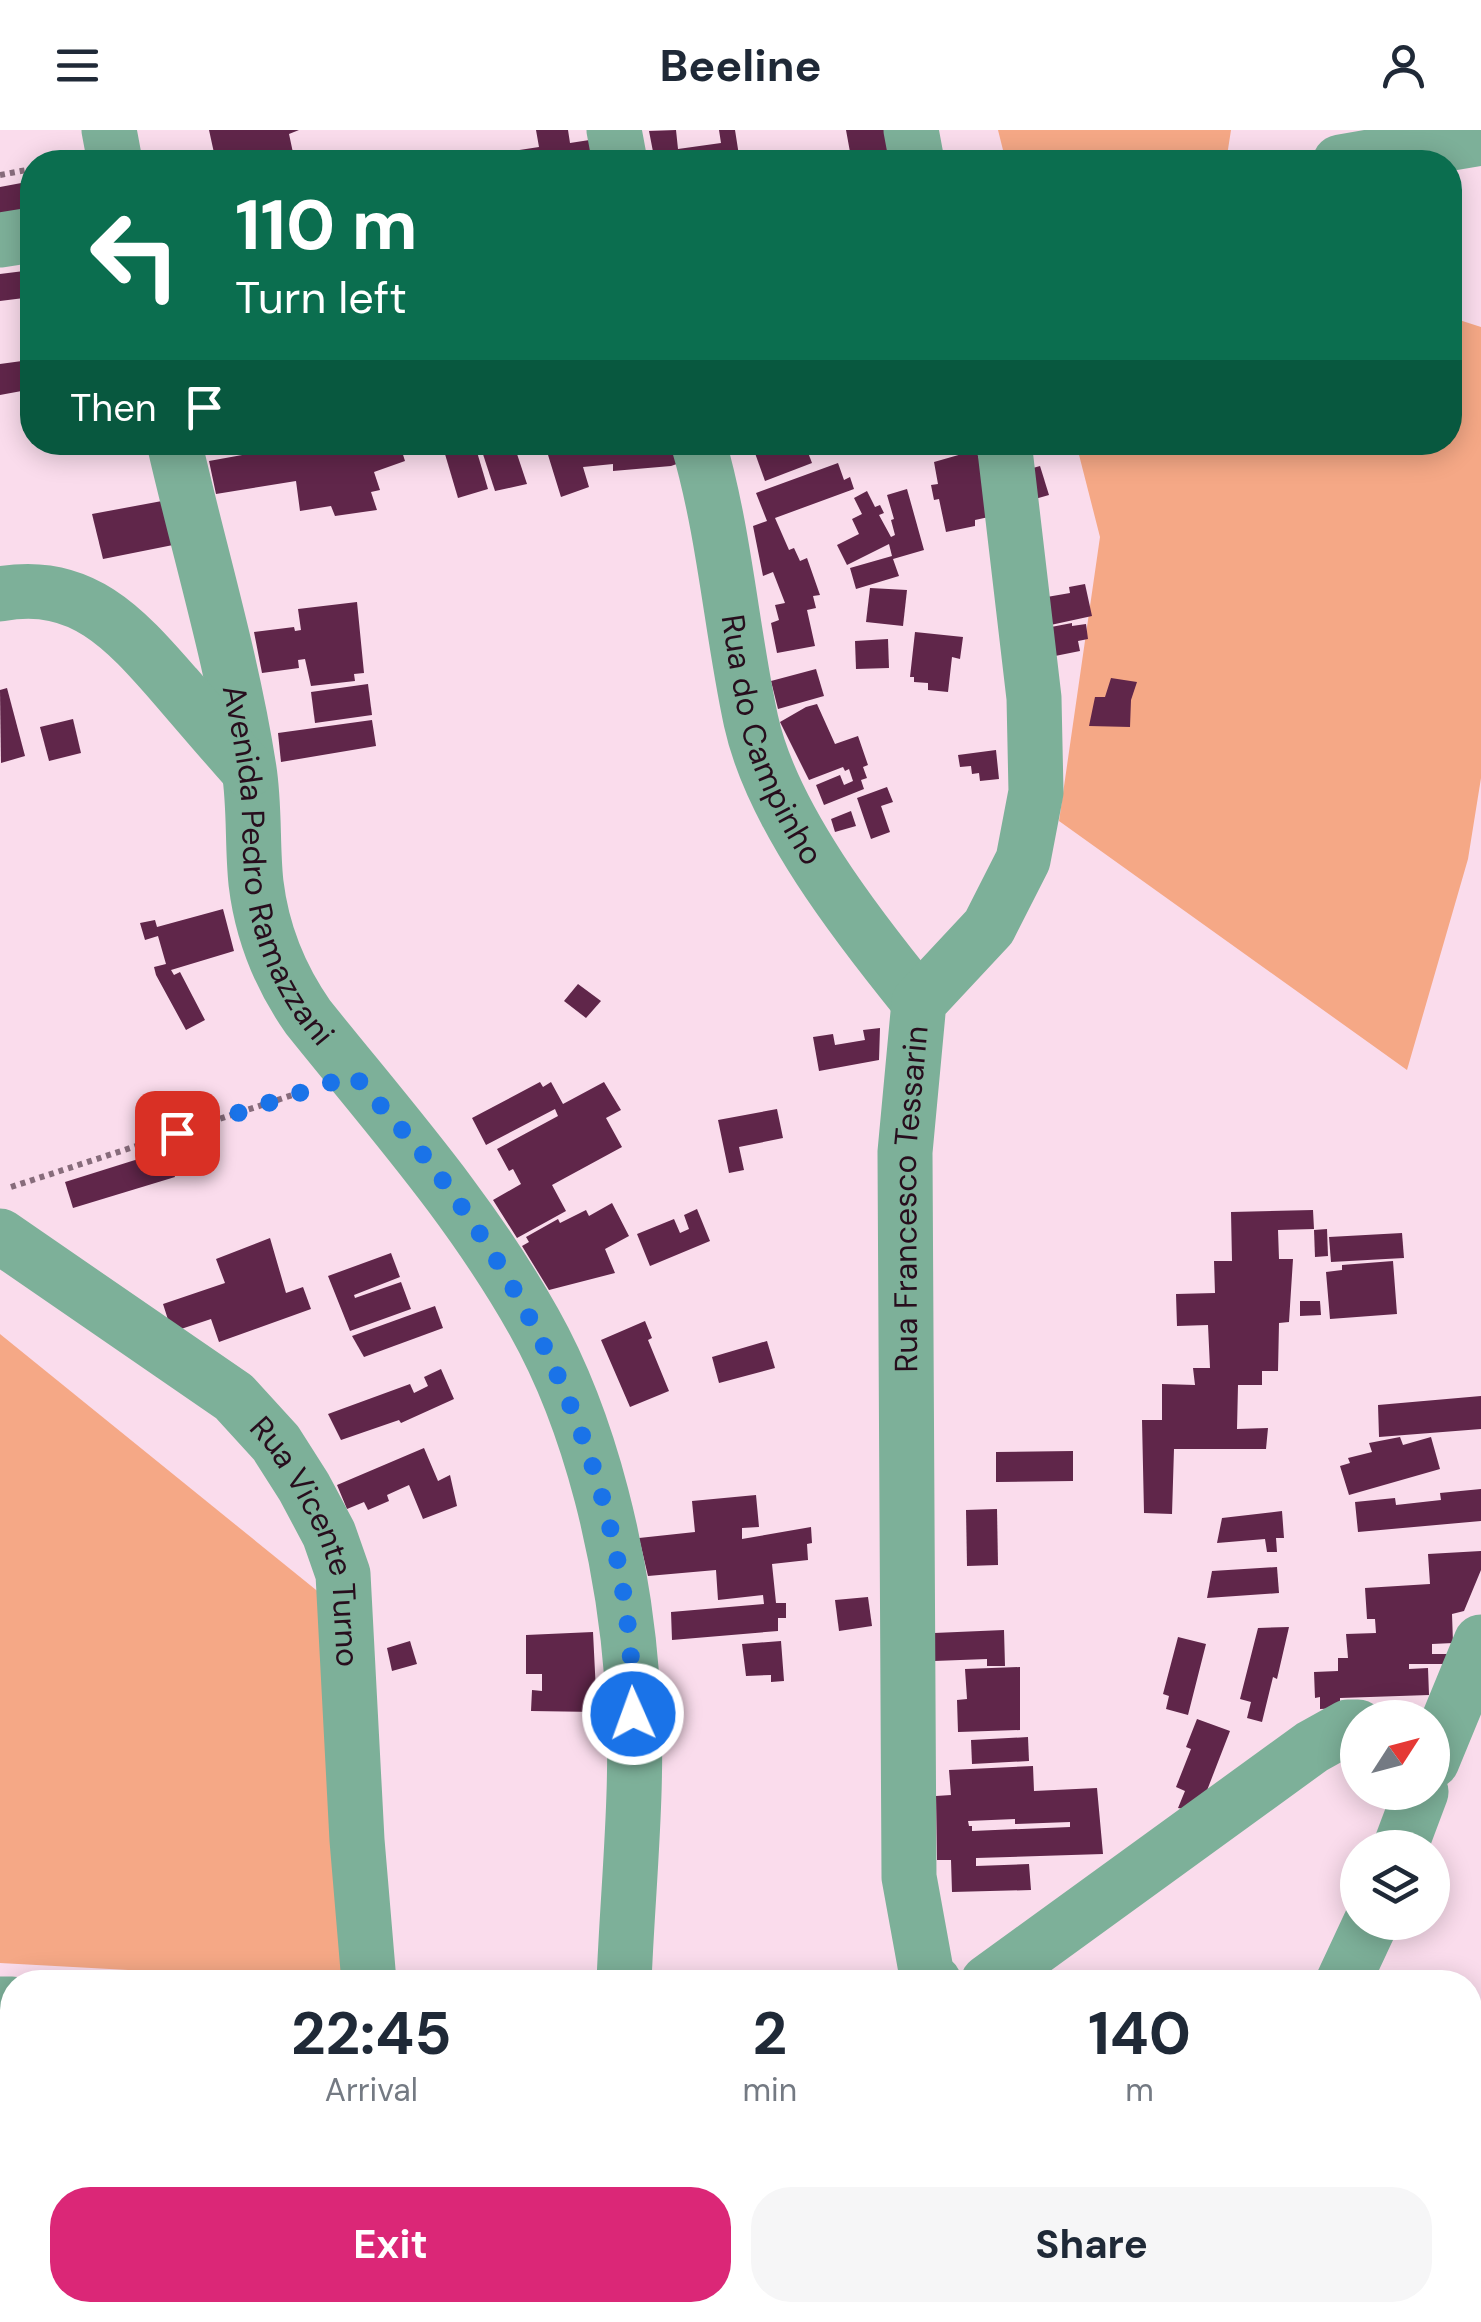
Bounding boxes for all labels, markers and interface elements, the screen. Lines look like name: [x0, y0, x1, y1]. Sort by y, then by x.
text: Beeline: [659, 36, 822, 95]
icon: menu: [50, 38, 105, 93]
icon: person: [1376, 38, 1431, 93]
text: 110 m: [235, 180, 418, 271]
icon: left: [70, 190, 200, 320]
text: Turn left: [235, 268, 407, 327]
icon: arrive: [177, 380, 232, 435]
text: Then: [70, 383, 157, 433]
street label: Rua do Campinho: [712, 612, 833, 873]
street label: Avenida Pedro Ramazzani: [213, 681, 344, 1054]
street label: Rua Francesco Tessarin: [884, 1024, 938, 1373]
pin: [135, 1091, 220, 1176]
icon: arrive: [150, 1106, 205, 1161]
street label: Rua Vicente Turno: [241, 1407, 369, 1668]
position arrow: [581, 1662, 685, 1766]
north arrow: [1340, 1700, 1450, 1810]
map controls: [1340, 1700, 1450, 1940]
button: layers: [1340, 1830, 1450, 1940]
text: 22:45: [291, 1994, 452, 2073]
text: 2: [753, 1994, 787, 2073]
text: 140: [1088, 1994, 1191, 2073]
text: Arrival: [325, 2069, 418, 2111]
text: min: [743, 2069, 797, 2111]
text: m: [1125, 2069, 1154, 2111]
button: Exit: [50, 2187, 731, 2302]
button: Share: [751, 2187, 1432, 2302]

